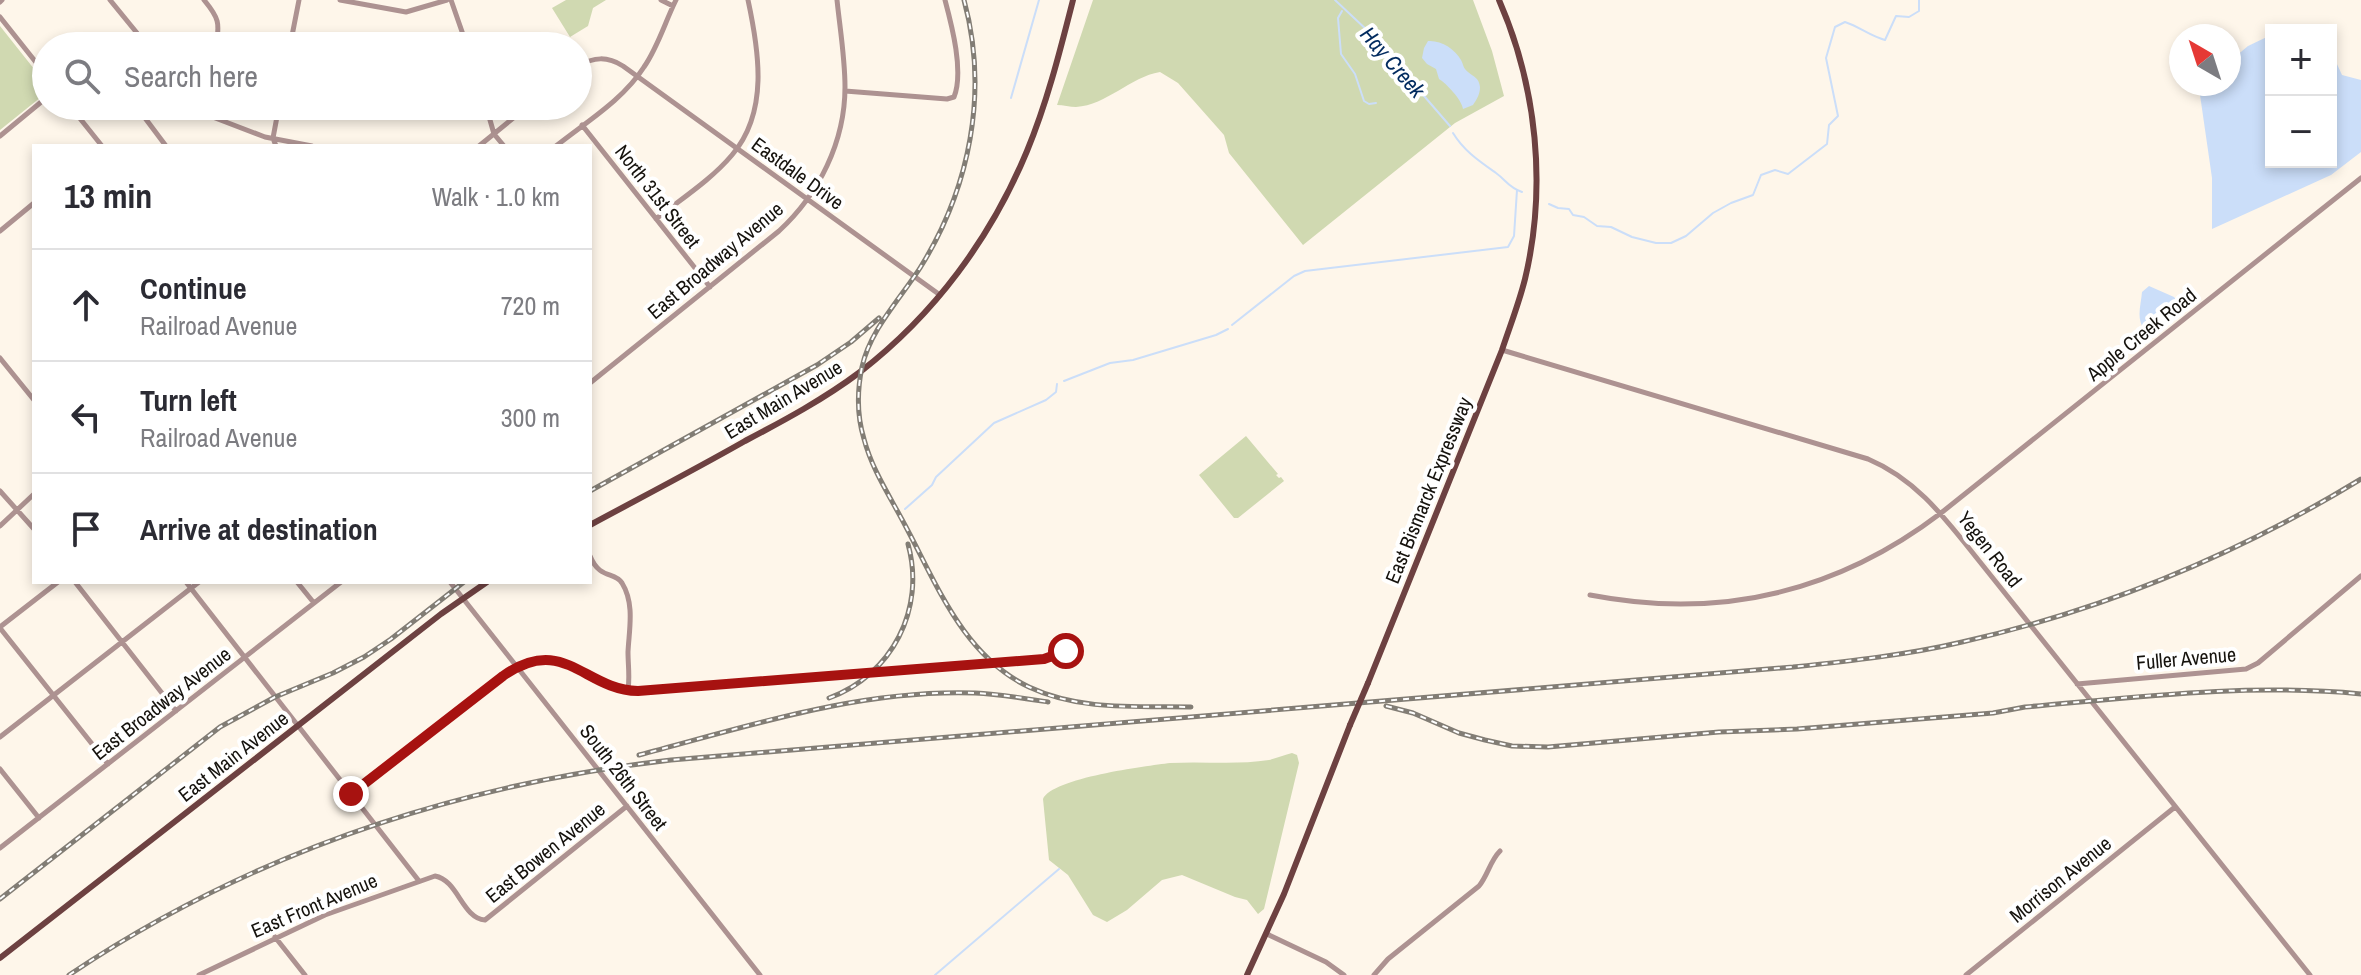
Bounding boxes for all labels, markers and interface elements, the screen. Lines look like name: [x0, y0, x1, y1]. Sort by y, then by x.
water label: Hay Creek: [1354, 20, 1433, 105]
north arrow: [2169, 24, 2241, 96]
map controls: [2265, 24, 2337, 168]
button: +: [2265, 24, 2337, 96]
search box: [32, 32, 592, 120]
icon: search: [60, 54, 104, 98]
text: Search here: [124, 56, 258, 96]
button: −: [2265, 96, 2337, 168]
street label: Eastdale Drive: [747, 130, 849, 216]
street label: North 31st Street: [609, 139, 707, 254]
text: 13 min: [64, 173, 152, 219]
text: Walk · 1.0 km: [432, 179, 560, 214]
street label: East Broadway Avenue: [641, 195, 789, 325]
text: Continue: [140, 268, 247, 308]
street label: Apple Creek Road: [2080, 281, 2202, 387]
icon: ahead: [64, 283, 108, 327]
text: 720 m: [501, 288, 560, 323]
text: Railroad Avenue: [140, 308, 297, 343]
street label: East Main Avenue: [719, 353, 847, 445]
text: Turn left: [140, 380, 237, 420]
street label: East Bismarck Expressway: [1378, 392, 1478, 587]
icon: left: [64, 395, 108, 439]
text: 300 m: [501, 400, 560, 435]
text: Railroad Avenue: [140, 420, 297, 455]
street label: Yegen Road: [1952, 505, 2028, 593]
icon: arrive: [64, 507, 108, 551]
text: Arrive at destination: [140, 509, 378, 549]
route start: [1048, 633, 1084, 669]
street label: East Broadway Avenue: [86, 640, 236, 766]
street label: Fuller Avenue: [2135, 640, 2237, 676]
street label: East Main Avenue: [172, 704, 294, 808]
street label: South 26th Street: [574, 718, 674, 836]
route end: [333, 776, 369, 812]
street label: East Bowen Avenue: [480, 795, 610, 909]
street label: Morrison Avenue: [2003, 830, 2117, 928]
street label: East Front Avenue: [247, 866, 381, 944]

